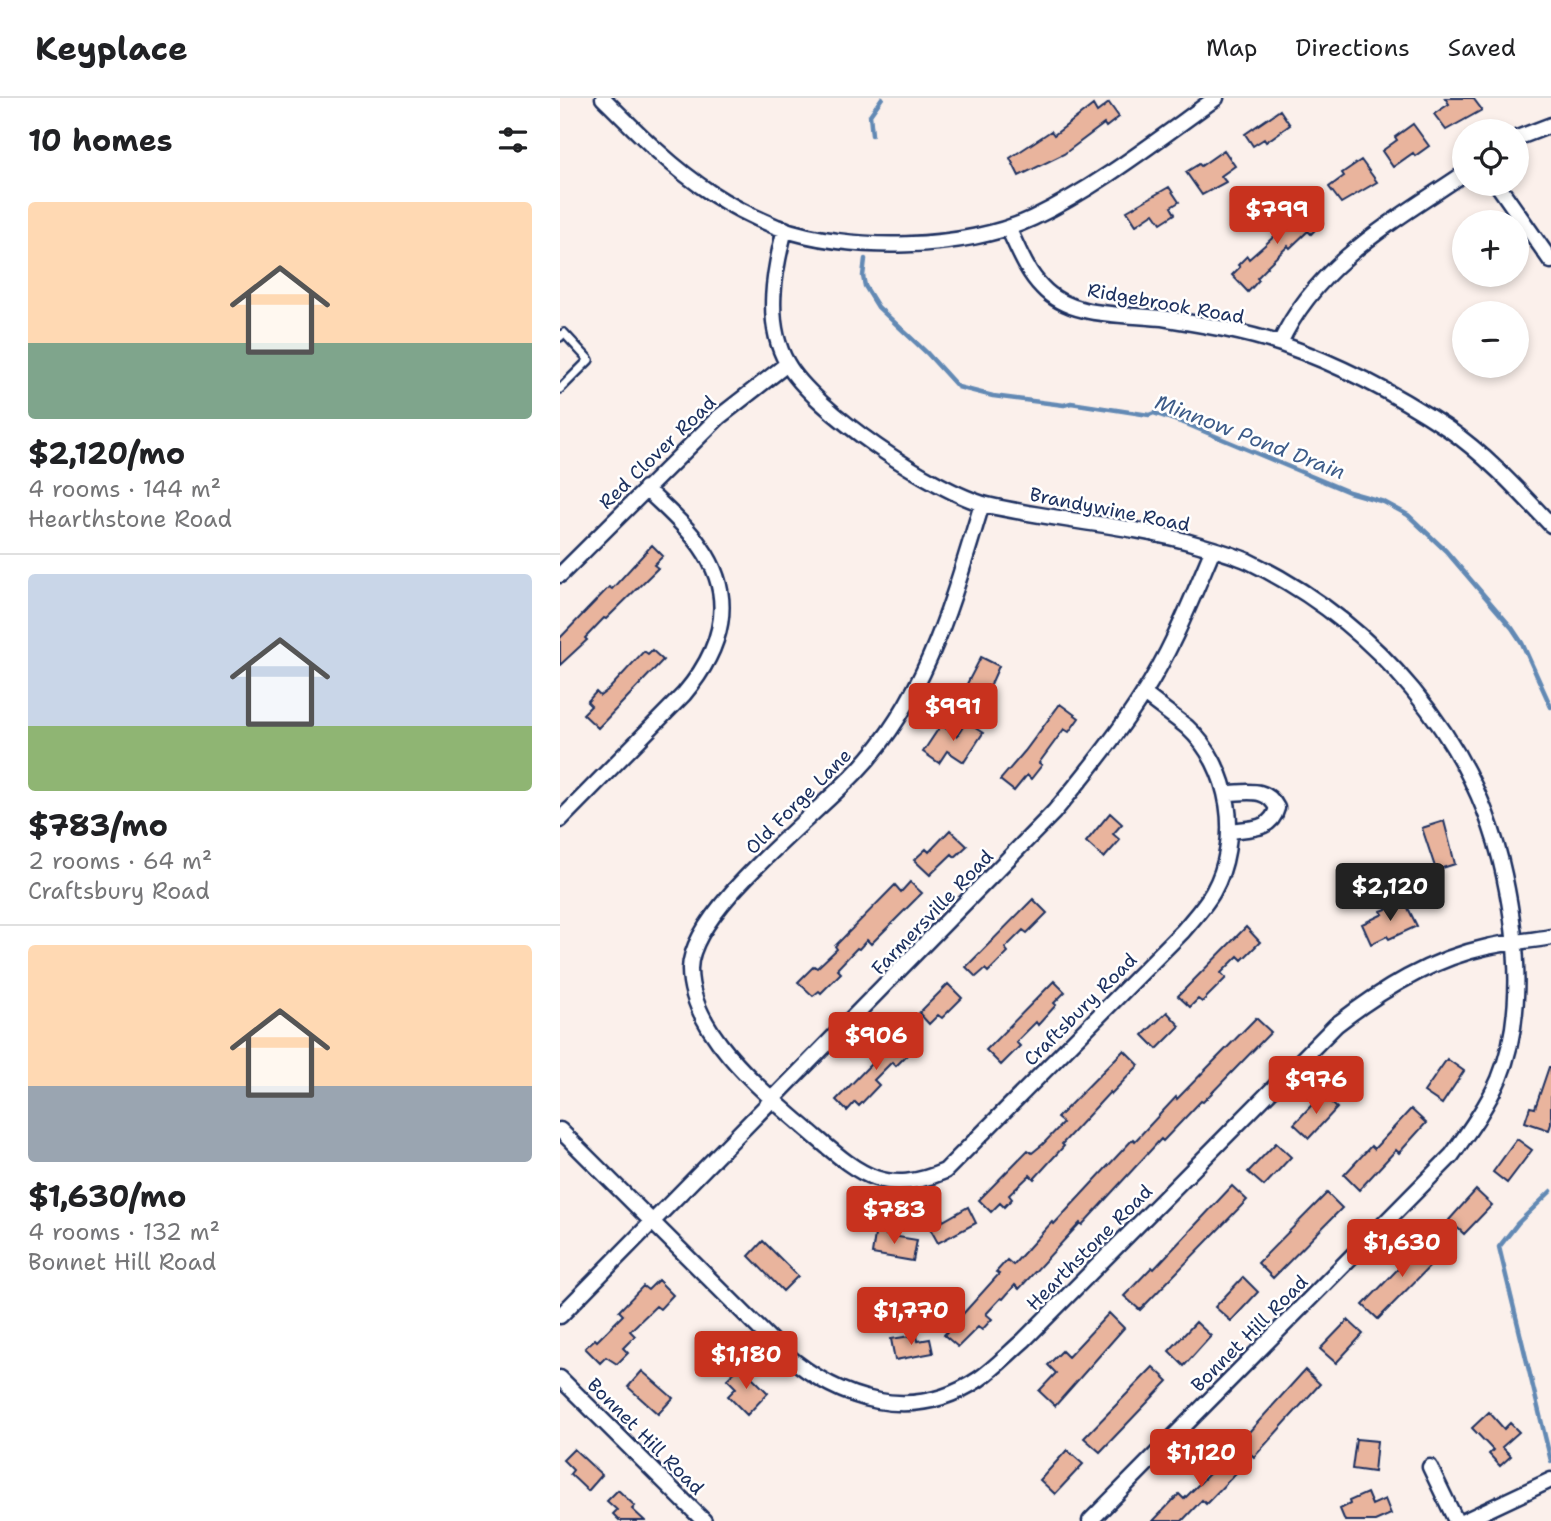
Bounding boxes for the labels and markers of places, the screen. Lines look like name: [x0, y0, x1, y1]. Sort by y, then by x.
pin: $799: [1236, 186, 1318, 246]
pin: $991: [912, 684, 994, 743]
pin: $2,120: [1333, 864, 1447, 923]
pin: $906: [835, 1012, 917, 1072]
pin: $976: [1275, 1056, 1357, 1116]
pin: $783: [853, 1186, 935, 1246]
pin: $1,630: [1345, 1220, 1459, 1279]
pin: $1,770: [854, 1288, 968, 1347]
pin: $1,180: [689, 1332, 803, 1391]
pin: $1,120: [1144, 1430, 1258, 1489]

